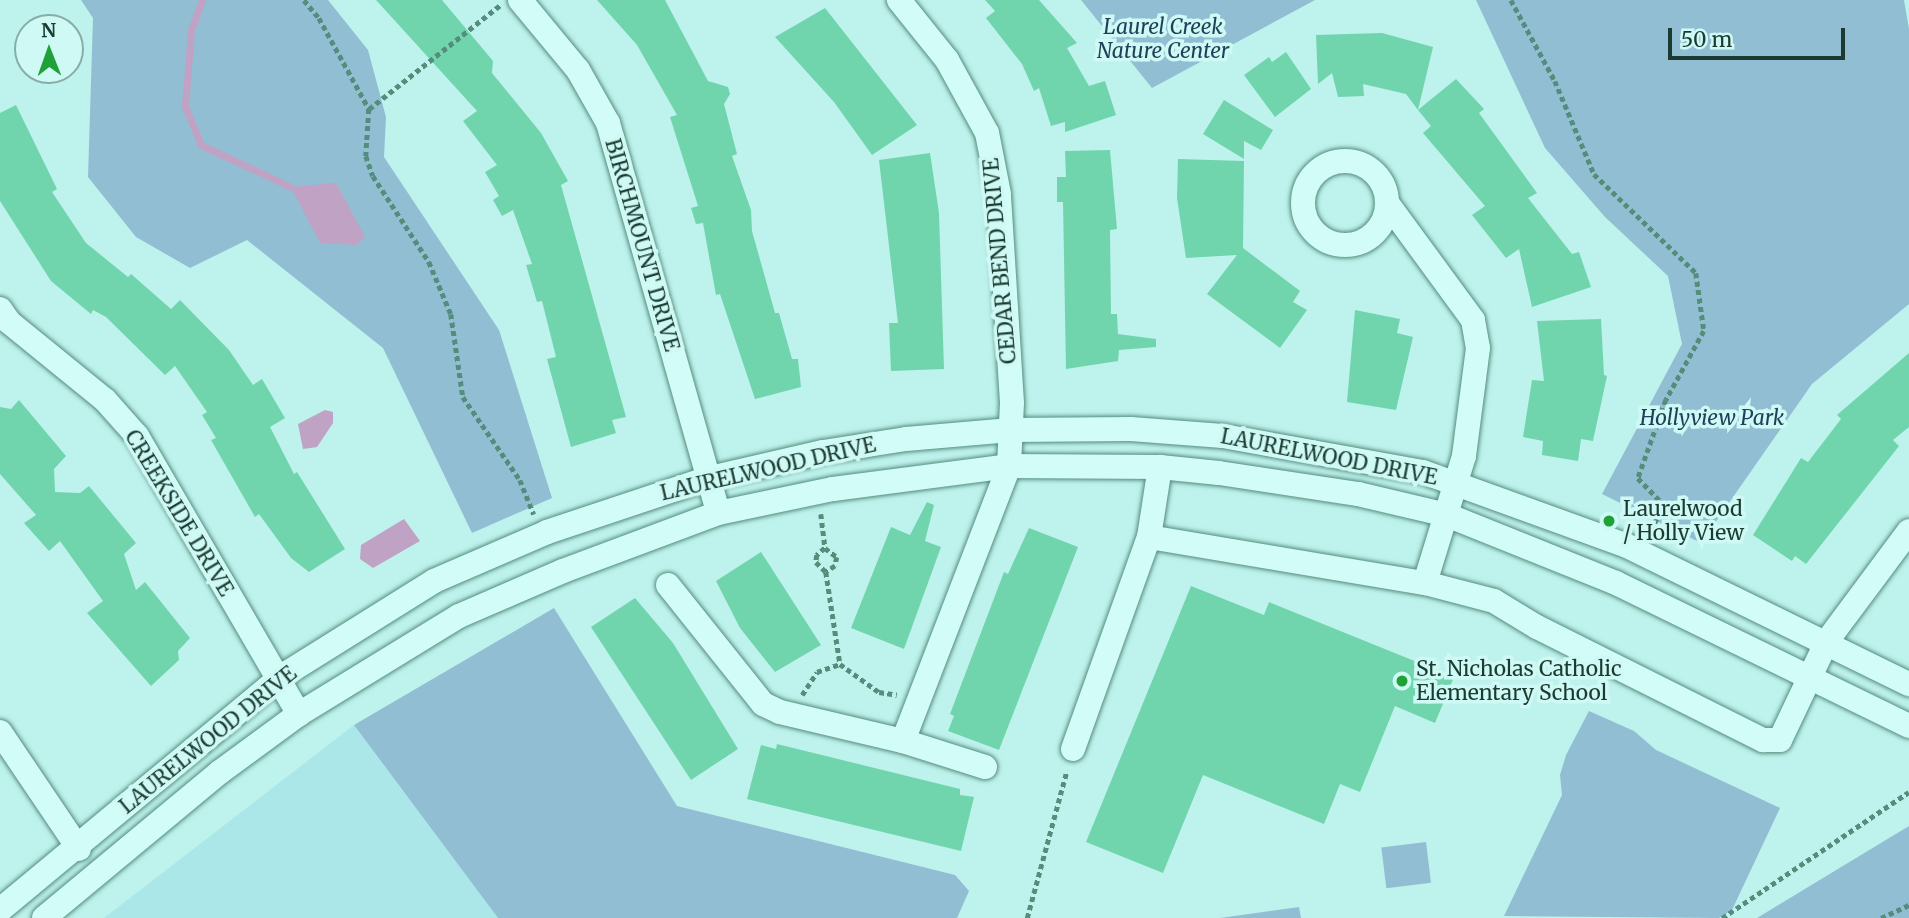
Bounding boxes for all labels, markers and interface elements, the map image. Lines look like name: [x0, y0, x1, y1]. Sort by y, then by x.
north arrow: [14, 14, 84, 84]
park label: Laurel Creek Nature Center: [1097, 14, 1229, 64]
scale bar: [1671, 14, 1848, 58]
text: N: [41, 18, 56, 42]
text: 50 m: [1681, 26, 1732, 53]
street label: BIRCHMOUNT DRIVE: [600, 136, 684, 354]
street label: CEDAR BEND DRIVE: [978, 157, 1022, 365]
park label: Hollyview Park: [1640, 405, 1784, 431]
street label: LAURELWOOD DRIVE: [1218, 424, 1440, 490]
street label: CREEKSIDE DRIVE: [119, 425, 239, 601]
street label: LAURELWOOD DRIVE: [658, 432, 878, 506]
place label: Laurelwood / Holly View: [1623, 496, 1744, 546]
marker: Laurelwood / Holly View: [1601, 513, 1617, 529]
place label: St. Nicholas Catholic Elementary School: [1416, 656, 1622, 706]
street label: LAURELWOOD DRIVE: [114, 661, 302, 819]
marker: St. Nicholas Catholic Elementary School: [1394, 673, 1410, 689]

